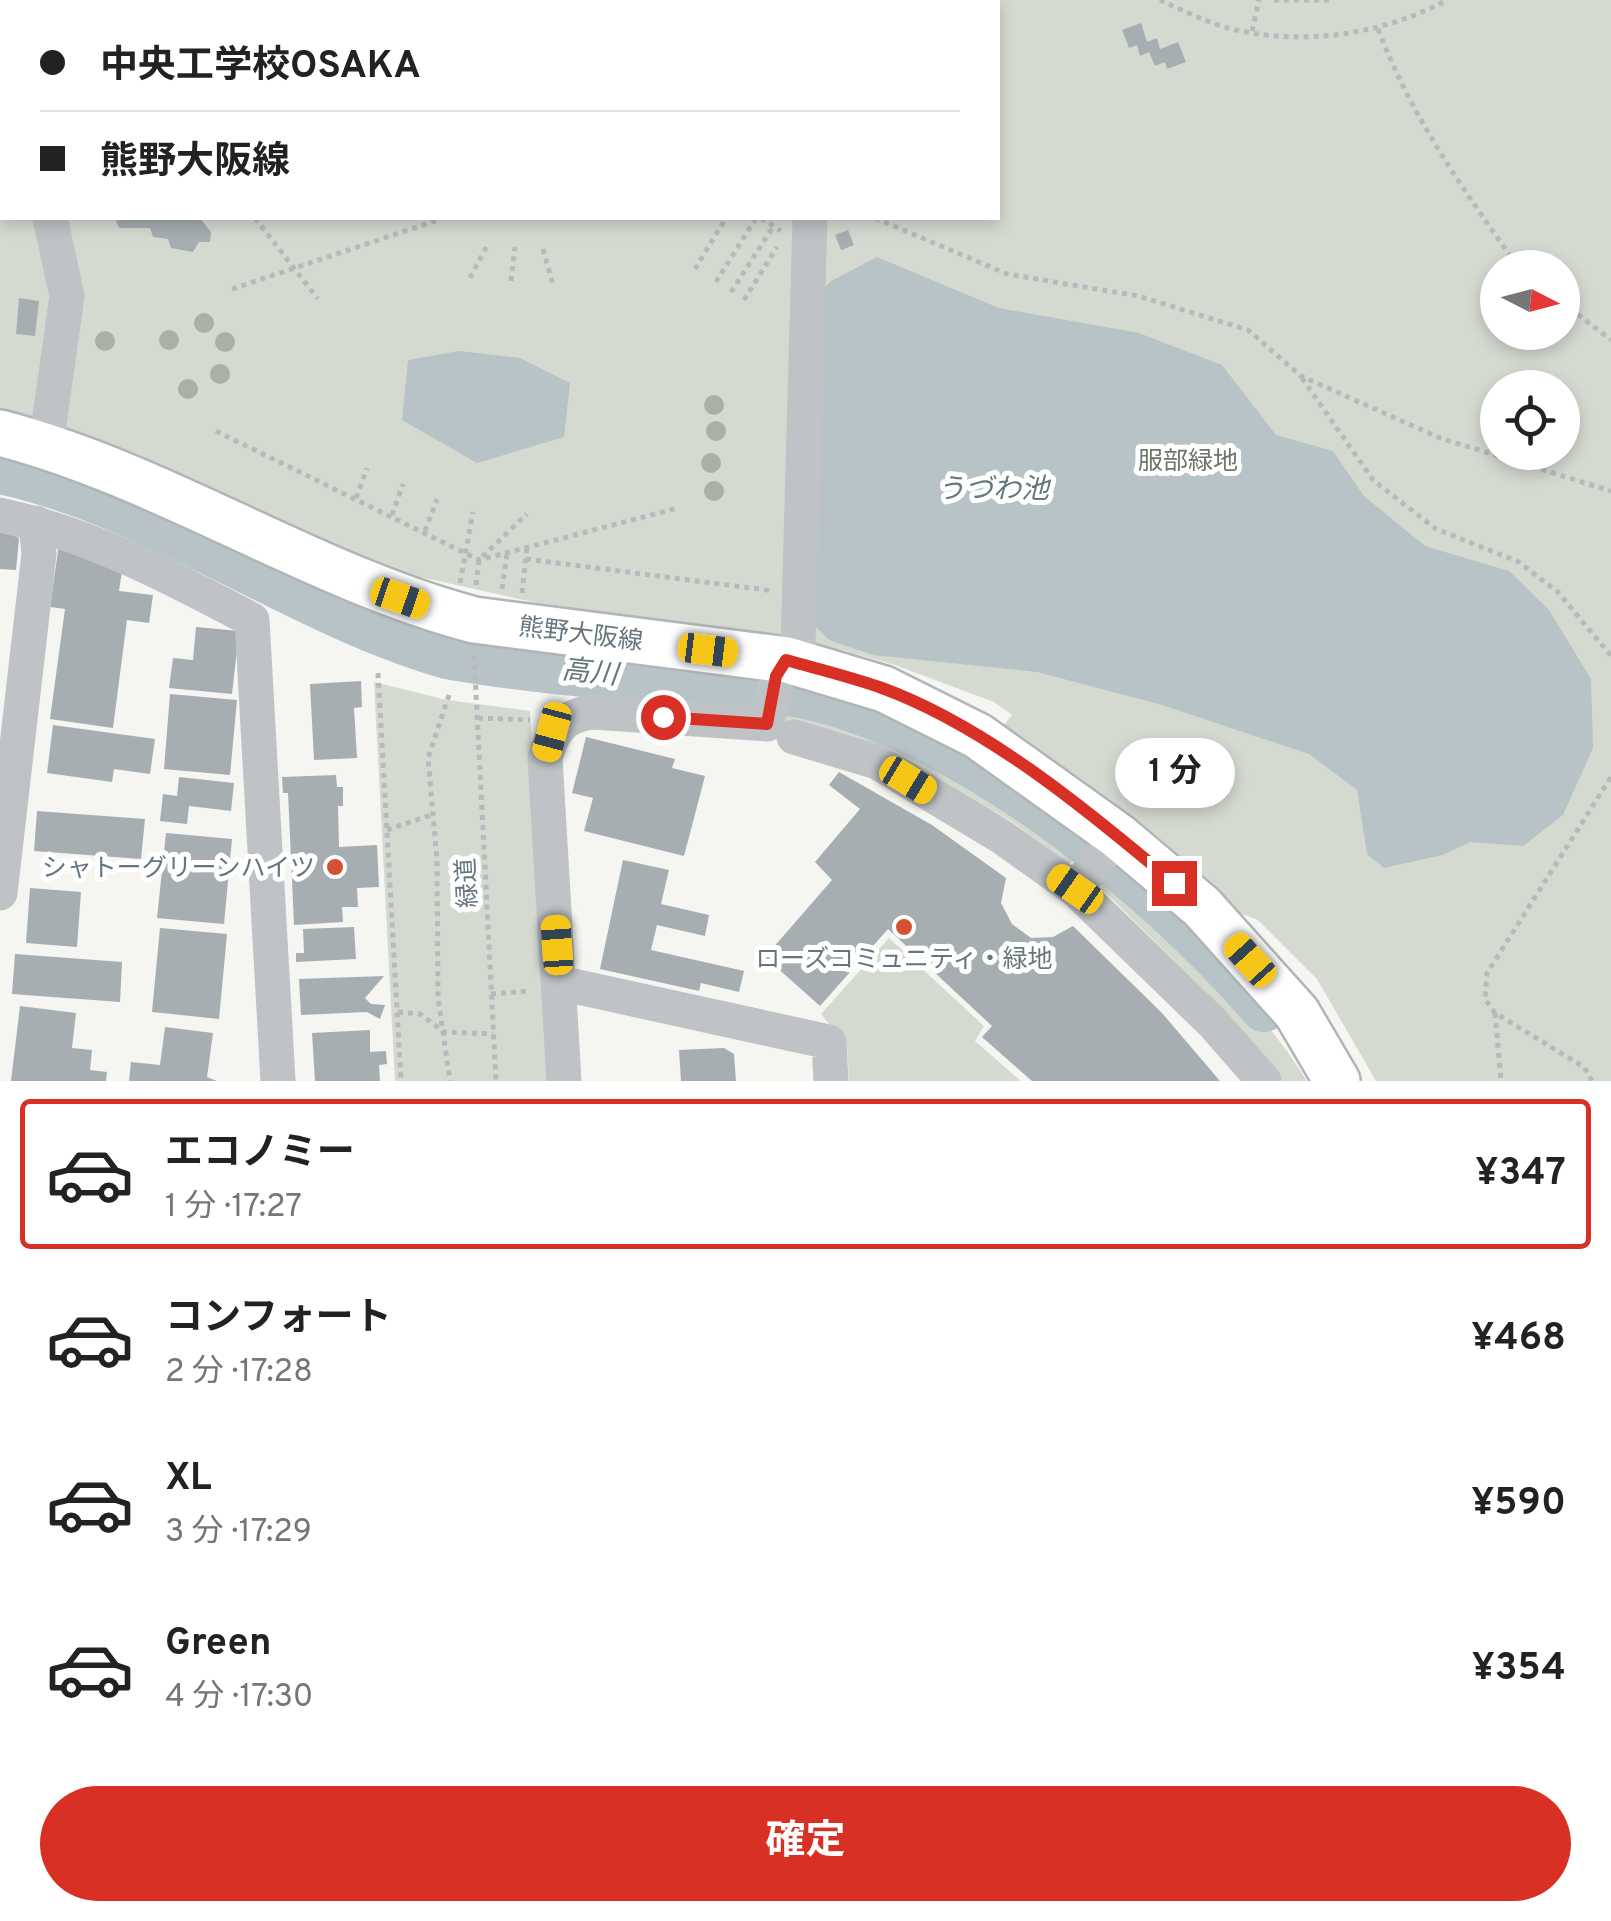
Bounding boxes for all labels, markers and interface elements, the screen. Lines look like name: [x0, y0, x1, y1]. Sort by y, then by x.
text: 中央工学校OSAKA: [100, 43, 421, 92]
text: 熊野大阪線: [100, 139, 290, 188]
north arrow: [1480, 250, 1580, 350]
map controls: [1480, 250, 1580, 470]
button: locate: [1480, 370, 1580, 470]
park label: 服部緑地: [1138, 447, 1238, 479]
water label: うづわ池: [937, 473, 1052, 509]
car: [367, 574, 433, 622]
street label: 熊野大阪線: [517, 612, 645, 659]
car: [676, 631, 740, 669]
water label: 高川: [560, 653, 622, 695]
route start: [641, 695, 686, 740]
car: [530, 699, 574, 765]
callout: 1 分: [1114, 738, 1234, 808]
car: [875, 752, 941, 808]
text: 1 分: [1149, 753, 1201, 793]
place label: シャトーグリーンハイツ: [42, 854, 315, 886]
marker: シャトーグリーンハイツ: [324, 856, 346, 878]
street label: 緑道: [452, 857, 486, 909]
car: [1042, 860, 1108, 918]
route end: [1152, 861, 1197, 906]
car: [540, 914, 574, 976]
marker: ローズコミュニティ・緑地: [893, 916, 915, 938]
car: [1219, 928, 1281, 992]
place label: ローズコミュニティ・緑地: [755, 945, 1053, 977]
icon: car: [45, 1129, 135, 1219]
text: エコノミー: [165, 1130, 355, 1179]
text: ¥347: [1475, 1150, 1566, 1199]
text: 1 分 · 17:27: [165, 1188, 302, 1228]
icon: car: [45, 1294, 135, 1384]
text: コンフォート: [165, 1295, 392, 1344]
text: ¥468: [1471, 1315, 1566, 1364]
text: 2 分 · 17:28: [165, 1353, 313, 1393]
text: XL: [165, 1455, 212, 1504]
icon: car: [45, 1459, 135, 1549]
text: ¥590: [1471, 1480, 1566, 1529]
text: 3 分 · 17:29: [165, 1513, 312, 1553]
text: Green: [165, 1620, 271, 1669]
icon: car: [45, 1624, 135, 1714]
text: ¥354: [1472, 1645, 1566, 1694]
text: 4 分 · 17:30: [165, 1678, 313, 1718]
button: 確定: [40, 1786, 1571, 1901]

